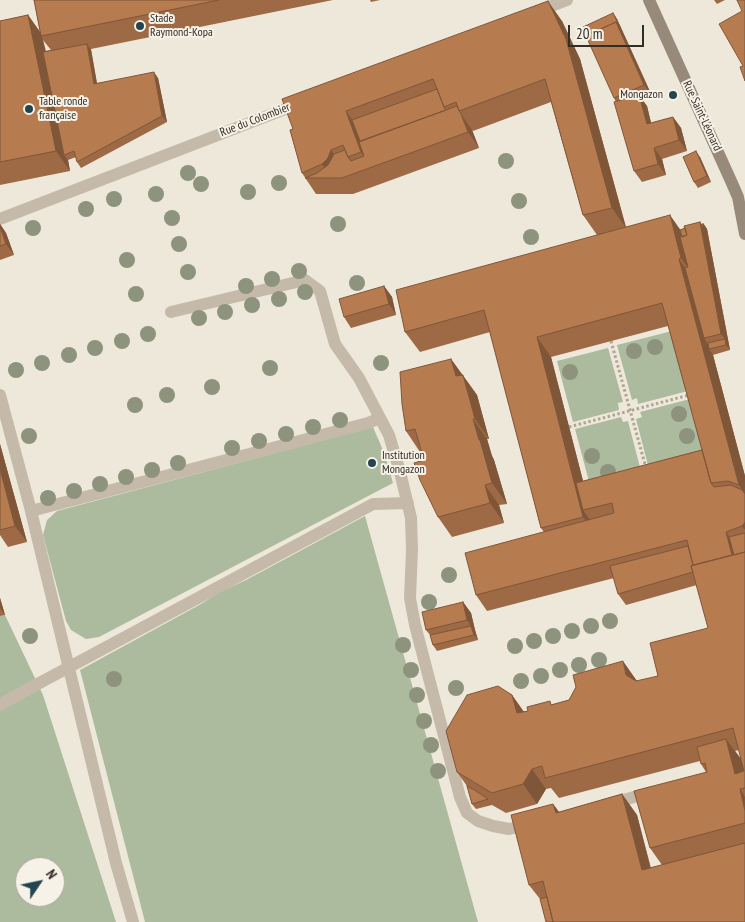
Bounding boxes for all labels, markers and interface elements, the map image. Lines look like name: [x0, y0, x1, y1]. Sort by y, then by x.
place label: Stade Raymond-Kopa: [150, 12, 213, 40]
scale bar: [570, 15, 646, 47]
marker: Stade Raymond-Kopa: [134, 20, 146, 32]
text: 20 m: [576, 24, 602, 43]
street label: Rue Saint-Léonard: [679, 79, 725, 153]
place label: Mongazon: [620, 88, 663, 102]
marker: Mongazon: [667, 89, 679, 101]
place label: Table ronde française: [39, 95, 88, 123]
street label: Rue du Colombier: [218, 100, 292, 140]
marker: Table ronde française: [23, 103, 35, 115]
place label: Institution Mongazon: [382, 449, 425, 477]
marker: Institution Mongazon: [366, 457, 378, 469]
north arrow: [15, 857, 65, 907]
text: N: [42, 866, 61, 882]

